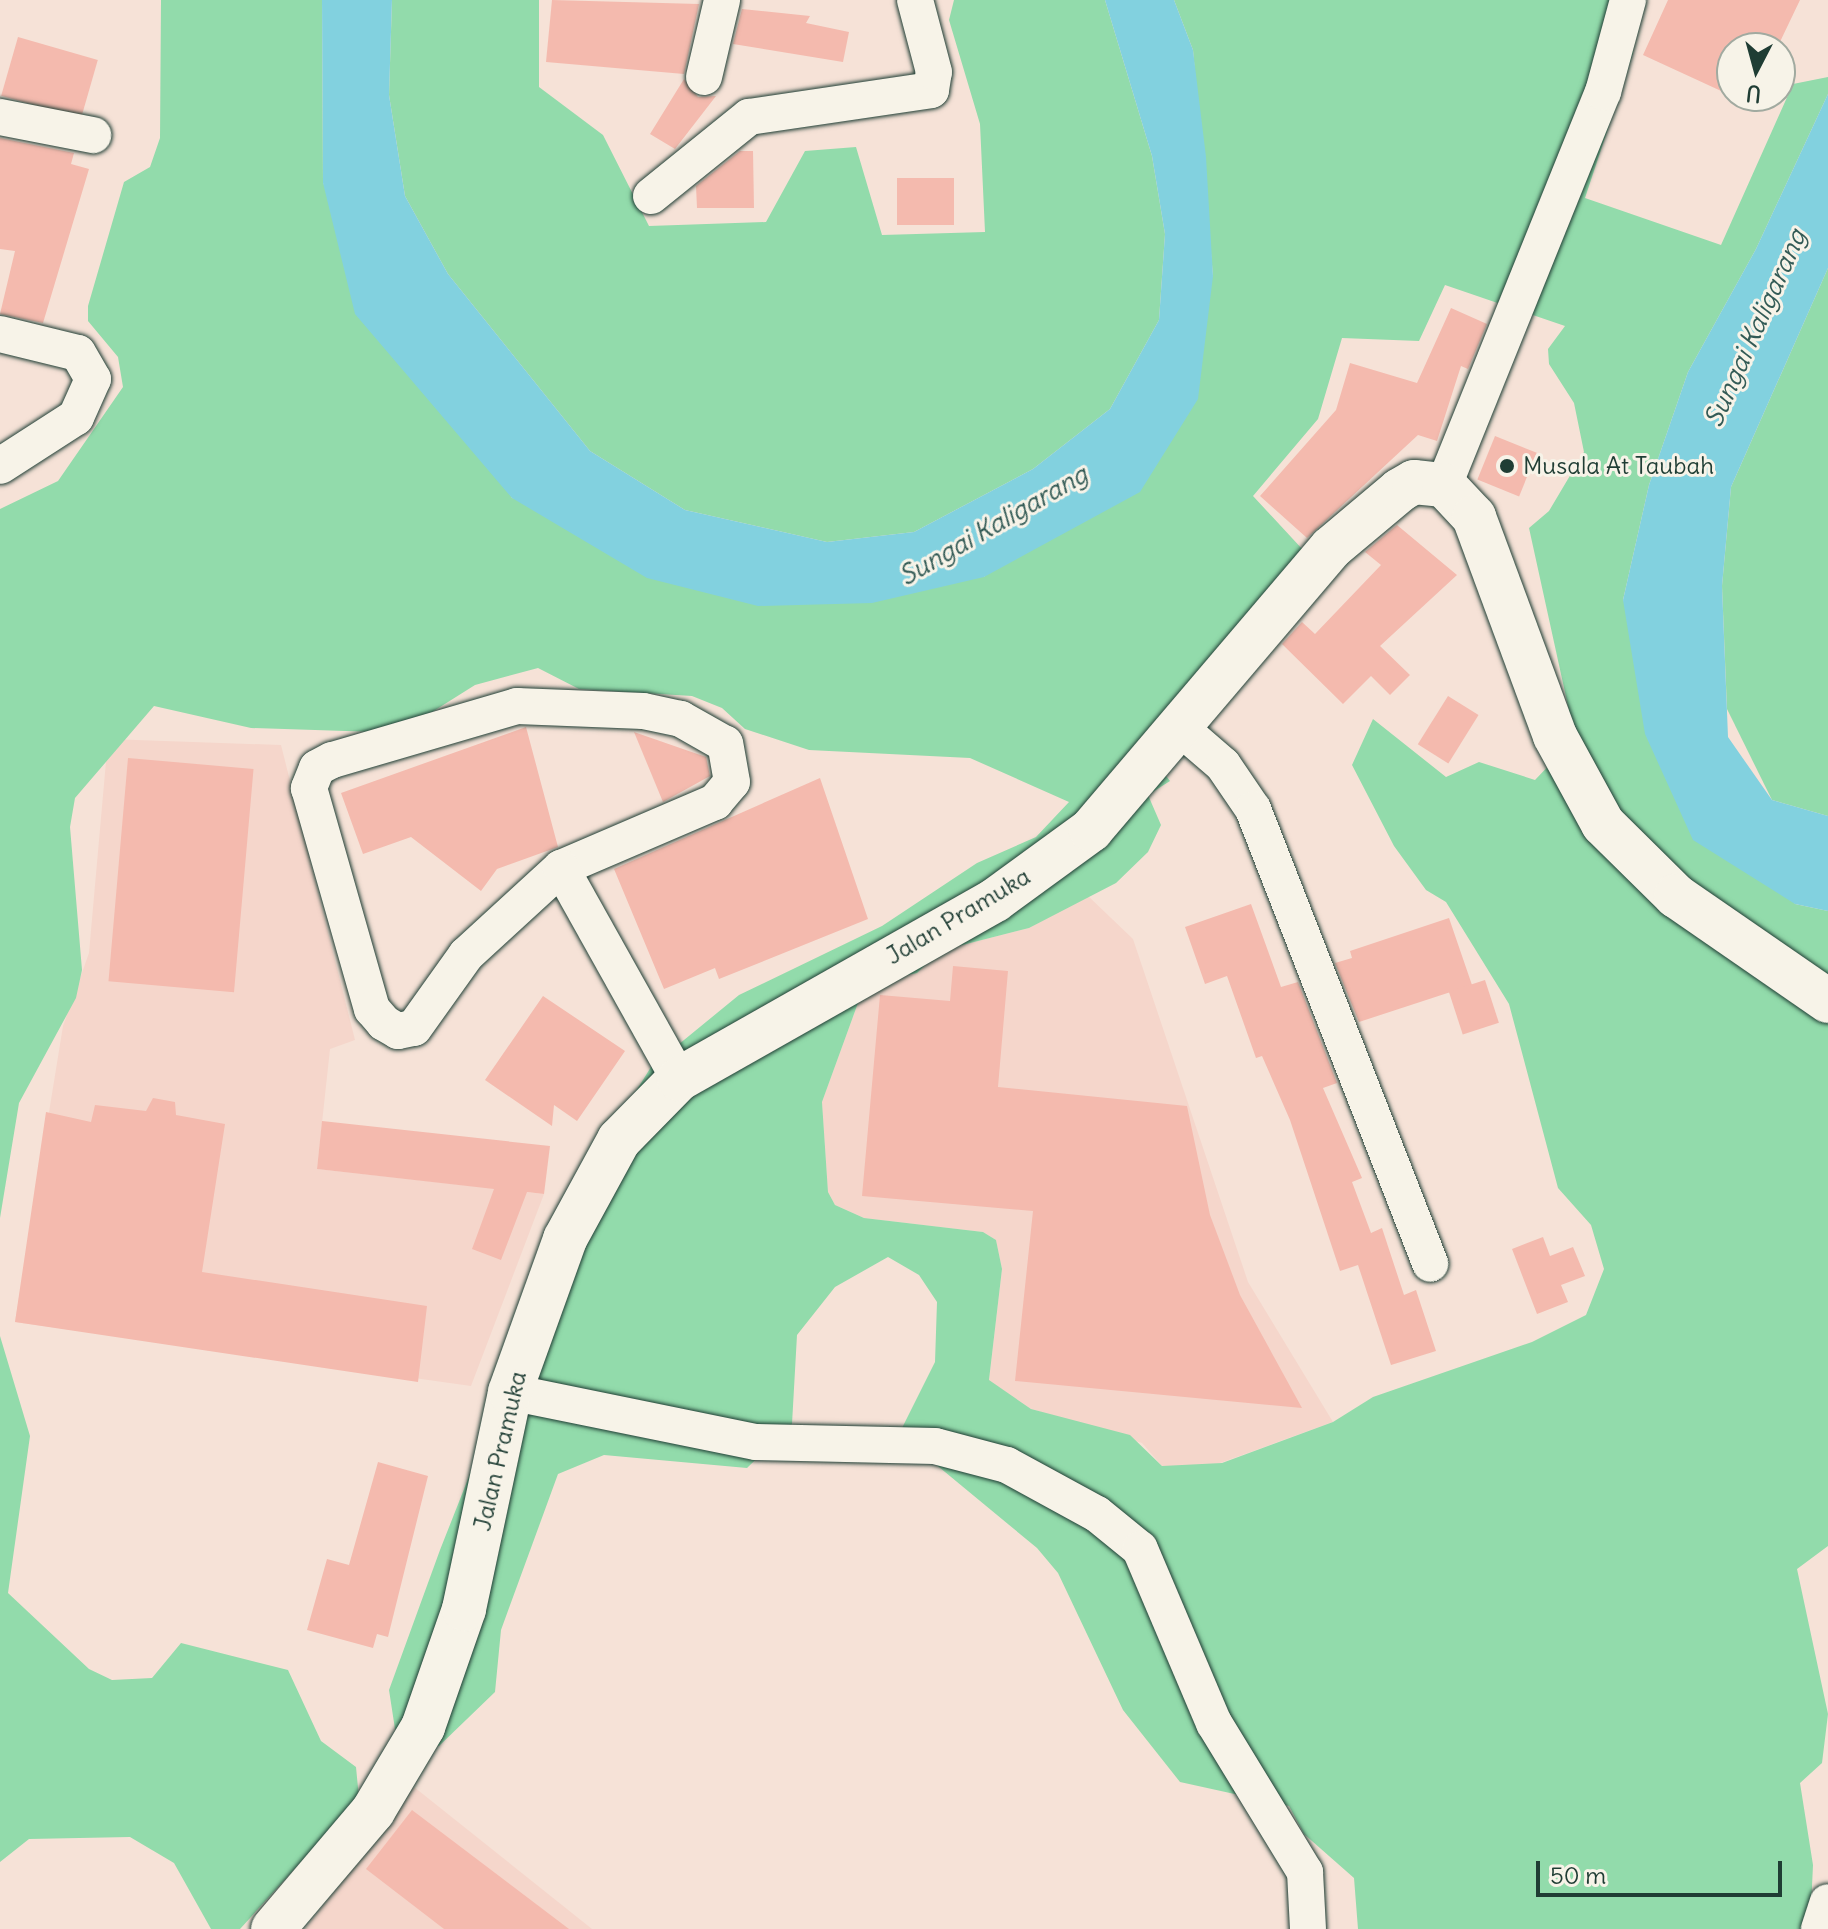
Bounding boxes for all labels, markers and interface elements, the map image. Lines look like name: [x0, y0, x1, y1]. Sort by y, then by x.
north arrow: [1716, 32, 1796, 112]
text: U: [1745, 79, 1763, 109]
water label: Sungai Kaligarang: [1698, 225, 1812, 431]
place label: Musala At Taubah: [1523, 452, 1714, 480]
marker: Musala At Taubah: [1498, 457, 1516, 475]
water label: Sungai Kaligarang: [893, 458, 1093, 592]
street label: Jalan Pramuka: [881, 862, 1035, 970]
street label: Jalan Pramuka: [468, 1368, 532, 1534]
scale bar: [1540, 1845, 1786, 1895]
text: 50 m: [1550, 1860, 1606, 1890]

